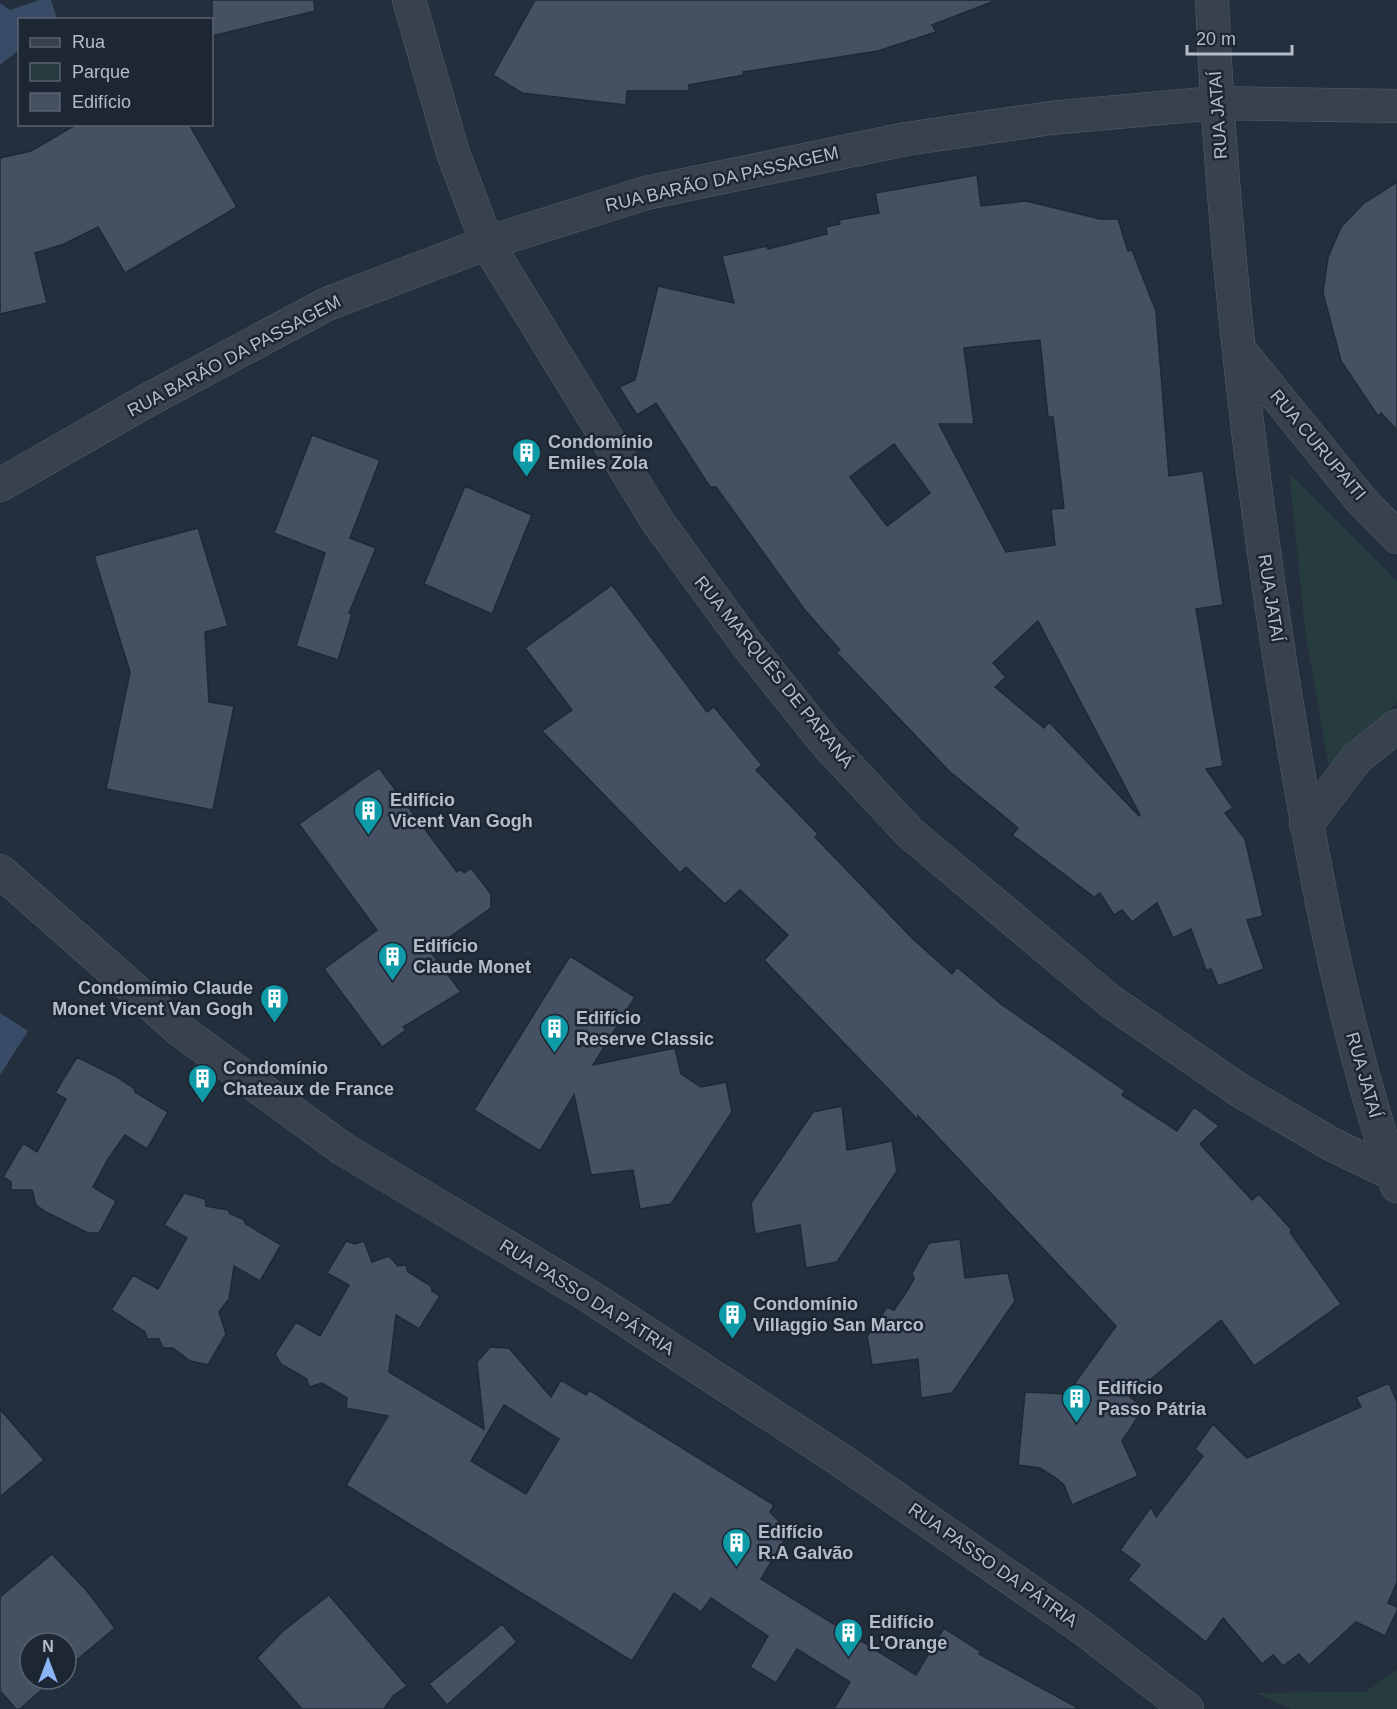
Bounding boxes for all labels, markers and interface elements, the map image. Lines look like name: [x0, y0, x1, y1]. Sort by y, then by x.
legend: [18, 18, 213, 126]
scale bar: [1187, 18, 1292, 56]
text: 20 m: [1196, 29, 1236, 49]
text: Rua: [72, 32, 106, 52]
text: Parque: [72, 62, 130, 82]
street label: RUA JATAÍ: [1205, 70, 1231, 160]
text: Edifício: [72, 92, 131, 112]
street label: RUA BARÃO DA PASSAGEM: [603, 141, 841, 216]
street label: RUA BARÃO DA PASSAGEM: [123, 290, 344, 421]
street label: RUA CURUPAITI: [1266, 386, 1370, 504]
place label: Condomínio Emiles Zola: [548, 432, 653, 473]
building icon: Condomínio Emiles Zola: [511, 436, 543, 478]
street label: RUA JATAÍ: [1254, 553, 1288, 643]
street label: RUA MARQUÊS DE PARANÁ: [690, 572, 858, 772]
place label: Edifício Vicent Van Gogh: [390, 790, 533, 831]
building icon: Edifício Vicent Van Gogh: [353, 794, 385, 836]
place label: Edifício Claude Monet: [413, 936, 531, 977]
building icon: Edifício Claude Monet: [376, 940, 408, 982]
place label: Condomímio Claude Monet Vicent Van Gogh: [52, 978, 253, 1019]
building icon: Condomímio Claude Monet Vicent Van Gogh: [258, 982, 290, 1024]
place label: Edifício Reserve Classic: [576, 1008, 714, 1049]
building icon: Edifício Reserve Classic: [539, 1012, 571, 1054]
street label: RUA JATAÍ: [1342, 1030, 1386, 1120]
place label: Condomínio Chateaux de France: [223, 1058, 394, 1099]
building icon: Condomínio Chateaux de France: [186, 1062, 218, 1104]
street label: RUA PASSO DA PÁTRIA: [496, 1235, 678, 1359]
place label: Condomínio Villaggio San Marco: [753, 1294, 924, 1335]
building icon: Condomínio Villaggio San Marco: [716, 1298, 748, 1340]
place label: Edifício Passo Pátria: [1098, 1378, 1207, 1419]
building icon: Edifício Passo Pátria: [1061, 1382, 1093, 1424]
street label: RUA PASSO DA PÁTRIA: [905, 1499, 1081, 1631]
place label: Edifício R.A Galvão: [758, 1522, 853, 1563]
building icon: Edifício R.A Galvão: [721, 1526, 753, 1568]
place label: Edifício L'Orange: [869, 1612, 947, 1653]
building icon: Edifício L'Orange: [832, 1616, 864, 1658]
north arrow: [18, 1631, 78, 1691]
text: N: [42, 1638, 54, 1655]

